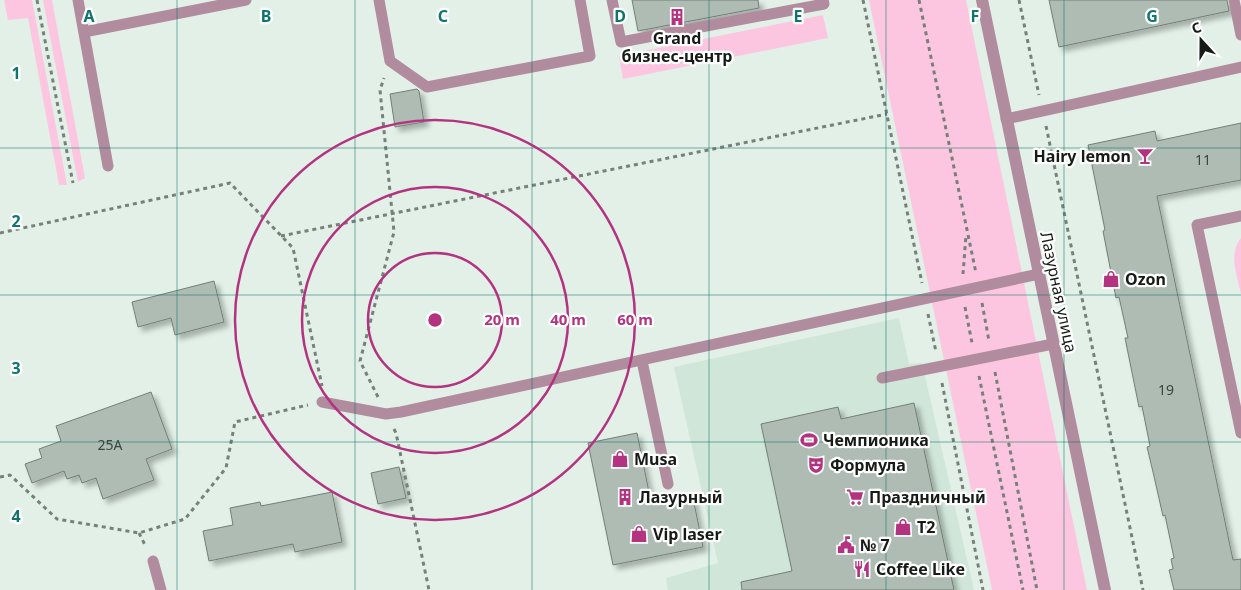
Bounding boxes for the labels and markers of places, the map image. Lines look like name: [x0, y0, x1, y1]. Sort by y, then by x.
building icon: Grand бизнес-центр: [667, 7, 687, 27]
place label: Grand бизнес-центр: [622, 27, 732, 67]
place label: Hairy lemon: [1034, 145, 1131, 167]
bar icon: Hairy lemon: [1135, 146, 1155, 166]
place label: Ozon: [1125, 268, 1166, 290]
shop icon: Ozon: [1101, 269, 1121, 289]
centre of rings: [426, 311, 444, 329]
place label: Чемпионика: [823, 429, 929, 451]
sports icon: Чемпионика: [799, 430, 819, 450]
place label: Musa: [634, 448, 677, 470]
shop icon: Musa: [610, 449, 630, 469]
place label: Формула: [830, 454, 906, 476]
theatre icon: Формула: [806, 455, 826, 475]
place label: Лазурный: [639, 486, 723, 508]
place label: Праздничный: [869, 486, 986, 508]
building icon: Лазурный: [615, 487, 635, 507]
supermarket icon: Праздничный: [845, 487, 865, 507]
place label: Т2: [917, 516, 935, 538]
shop icon: Т2: [893, 517, 913, 537]
place label: Vip laser: [653, 523, 722, 545]
shop icon: Vip laser: [629, 524, 649, 544]
place label: № 7: [860, 534, 890, 556]
public building icon: № 7: [836, 535, 856, 555]
place label: Coffee Like: [876, 558, 965, 580]
restaurant icon: Coffee Like: [852, 559, 872, 579]

